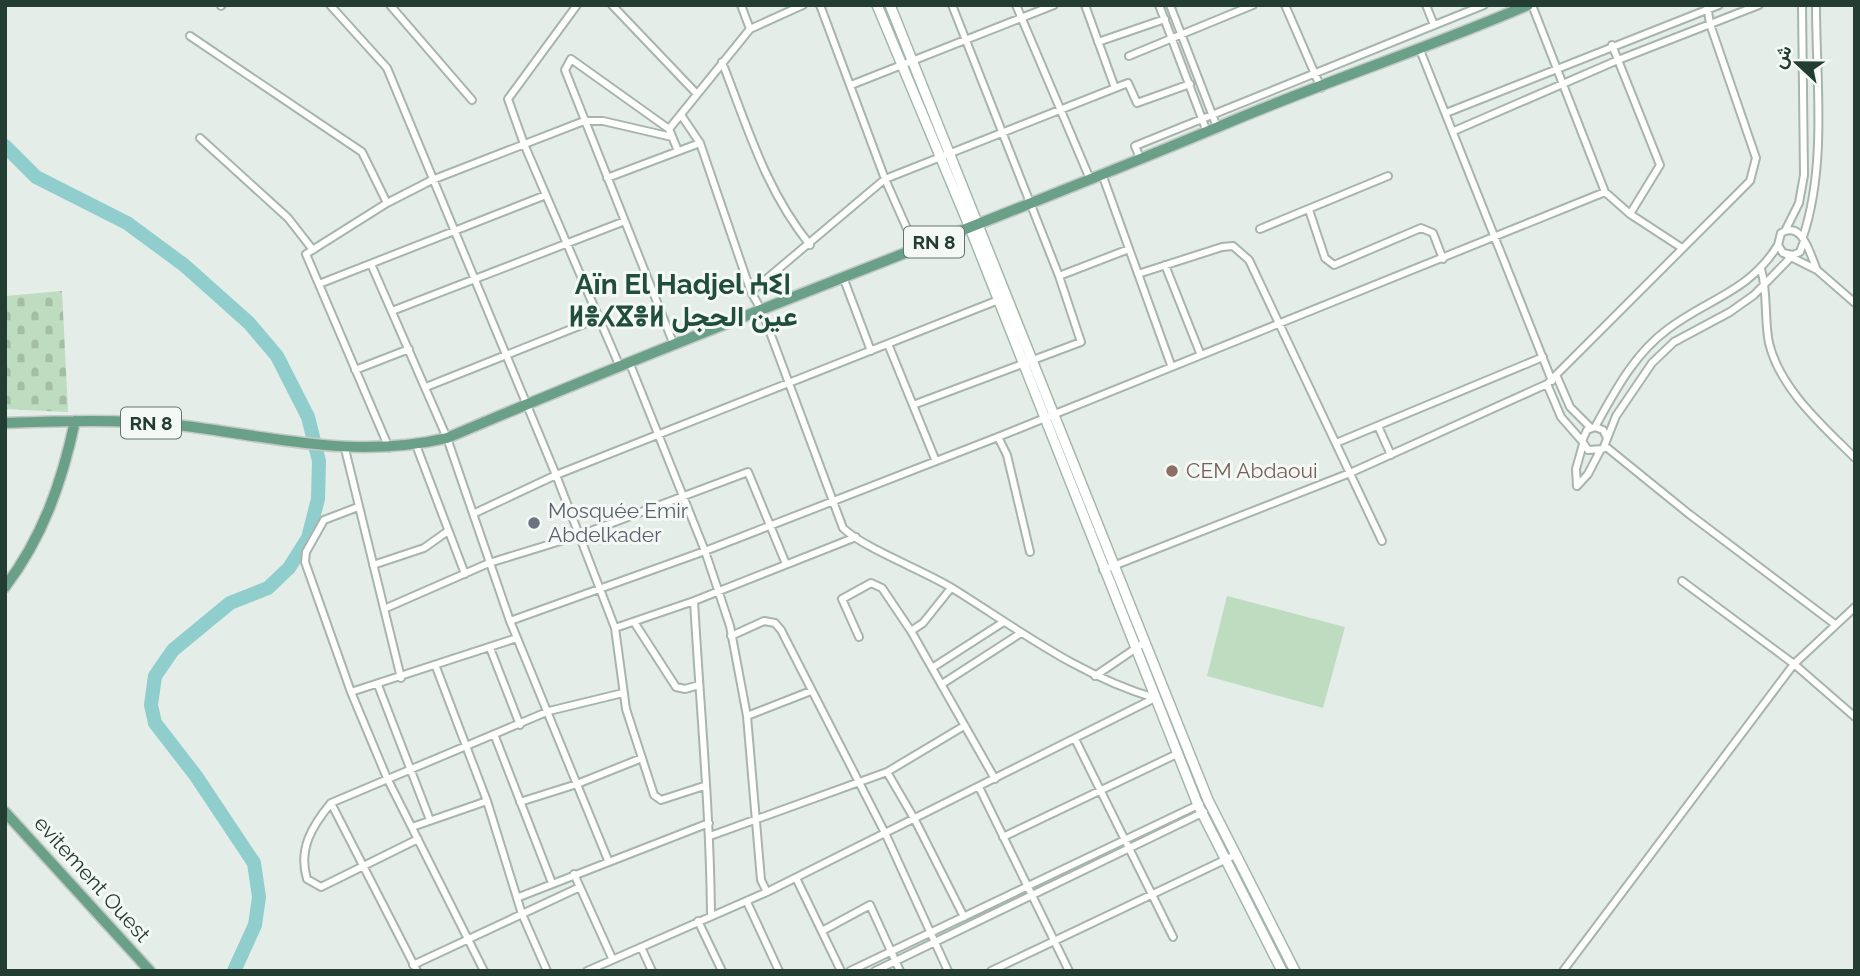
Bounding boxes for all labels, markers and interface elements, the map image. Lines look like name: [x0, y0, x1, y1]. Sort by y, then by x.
north arrow: [1762, 28, 1832, 98]
text: ش: [1767, 42, 1797, 72]
road number: RN 8: [904, 226, 964, 258]
district label: Aïn El Hadjel ⵄⵉⵏ ⵍⴻⵃⴵⴻⵍ عين الحجل: [568, 268, 798, 333]
road number: RN 8: [121, 408, 181, 438]
place label: CEM Abdaoui: [1186, 458, 1318, 483]
marker: CEM Abdaoui: [1164, 463, 1180, 479]
place label: Mosquée Emir Abdelkader: [548, 498, 689, 547]
marker: Mosquée Emir Abdelkader: [526, 515, 542, 531]
street label: evitement Ouest: [29, 811, 155, 947]

